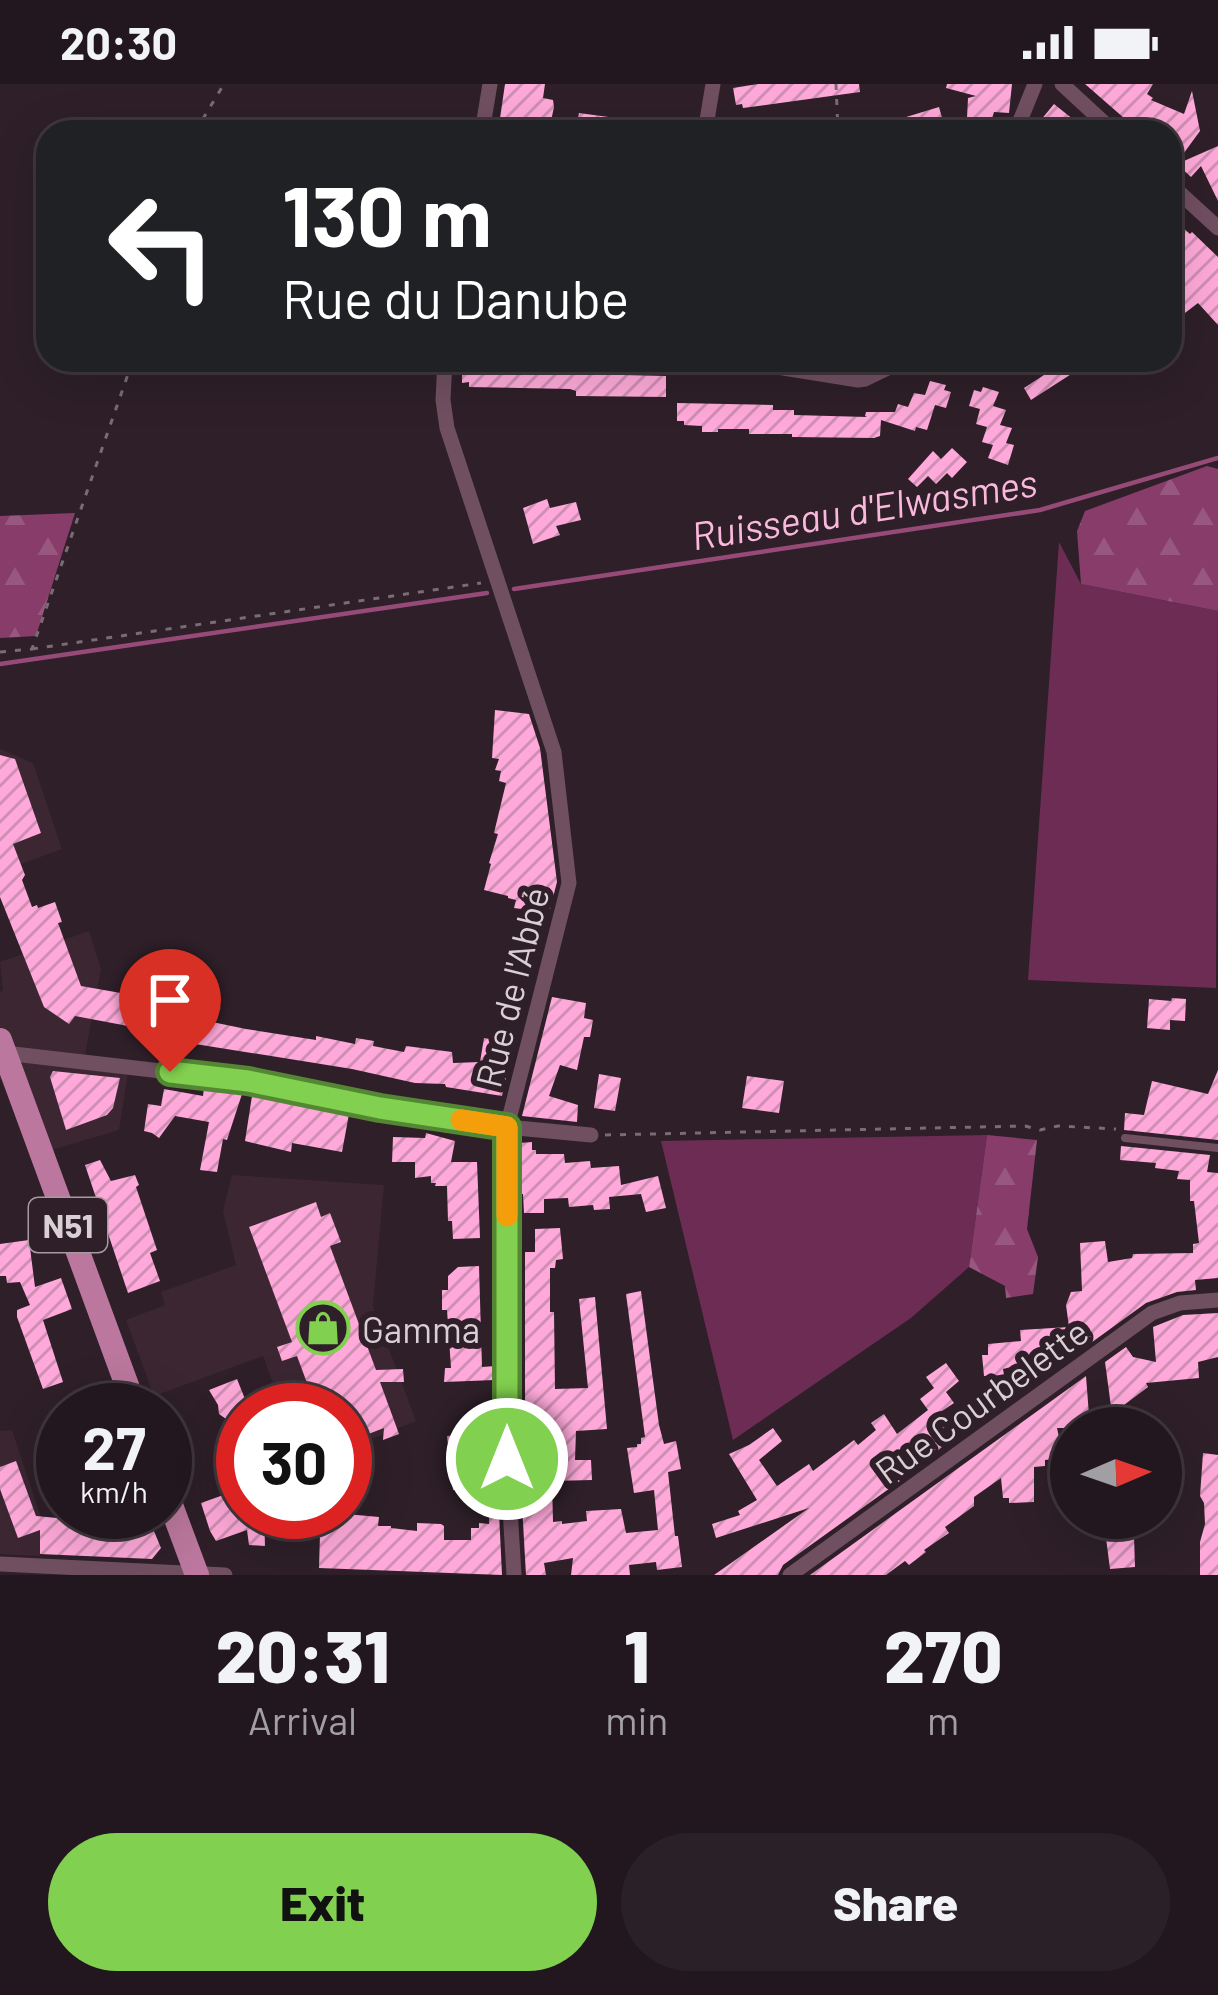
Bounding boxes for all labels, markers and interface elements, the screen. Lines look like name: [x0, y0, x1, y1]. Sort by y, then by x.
text: 20:30: [60, 15, 177, 69]
text: 130 m: [282, 163, 492, 264]
icon: left: [84, 168, 240, 324]
text: Rue du Danube: [282, 265, 629, 330]
water label: Ruisseau d'Elwasmes: [688, 457, 1040, 559]
street label: Rue de l'Abbé: [465, 882, 557, 1092]
pin: [119, 949, 221, 1072]
icon: arrive: [137, 967, 203, 1033]
road number: N51: [29, 1198, 107, 1252]
shop icon: Gamma: [295, 1300, 351, 1356]
place label: Gamma: [362, 1307, 480, 1350]
street label: Rue Courbelette: [866, 1308, 1096, 1492]
speed limit sign: 30: [216, 1383, 372, 1539]
position arrow: [444, 1396, 570, 1522]
north arrow: [1050, 1407, 1182, 1539]
map controls: [1050, 1407, 1182, 1539]
text: 27: [82, 1410, 146, 1482]
text: km/h: [80, 1473, 148, 1509]
text: 20:31: [216, 1611, 389, 1697]
text: 1: [624, 1611, 650, 1697]
text: 270: [884, 1611, 1002, 1697]
text: Arrival: [248, 1696, 357, 1743]
text: min: [605, 1696, 668, 1743]
text: m: [927, 1696, 959, 1743]
button: Exit: [48, 1833, 597, 1971]
button: Share: [621, 1833, 1170, 1971]

